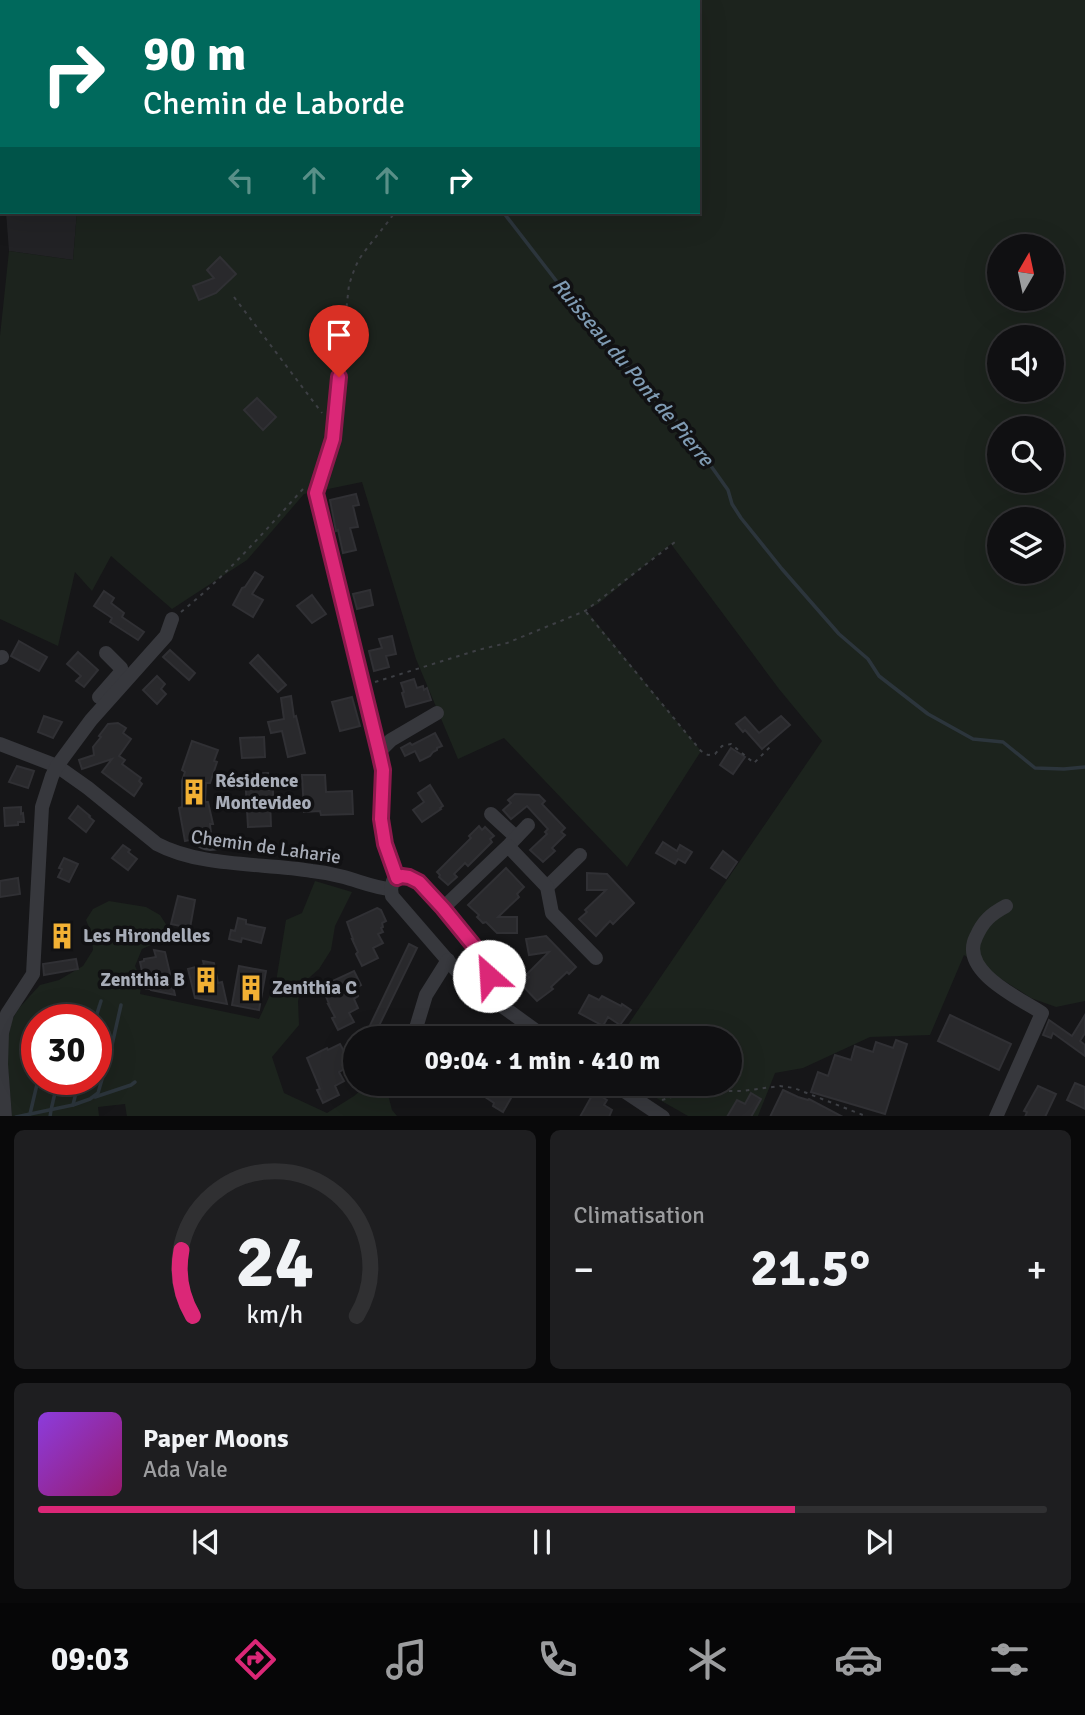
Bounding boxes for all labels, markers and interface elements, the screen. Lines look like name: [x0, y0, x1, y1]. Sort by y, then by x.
text: 90 m: [143, 24, 246, 84]
icon: right: [28, 28, 119, 119]
text: Chemin de Laborde: [143, 84, 405, 123]
icon: left: [222, 161, 260, 199]
icon: ahead: [295, 161, 333, 199]
icon: ahead: [368, 161, 406, 199]
icon: right: [441, 161, 479, 199]
north arrow: [987, 234, 1064, 312]
map controls: [987, 234, 1064, 584]
water label: Ruisseau du Pont de Pierre: [547, 273, 720, 473]
pin: [309, 305, 369, 377]
icon: arrive: [320, 316, 358, 354]
button: sound: [987, 325, 1064, 402]
button: search: [987, 416, 1064, 493]
button: layers: [987, 507, 1064, 584]
place label: Résidence Montevideo: [215, 769, 311, 815]
building icon: Résidence Montevideo: [179, 777, 209, 807]
street label: Chemin de Laharie: [189, 825, 343, 869]
building icon: Les Hirondelles: [47, 921, 77, 951]
place label: Les Hirondelles: [83, 924, 210, 948]
position arrow: [452, 939, 526, 1013]
building icon: Zenithia B: [191, 965, 221, 995]
place label: Zenithia B: [100, 968, 185, 992]
building icon: Zenithia C: [236, 973, 266, 1003]
place label: Zenithia C: [272, 976, 357, 1000]
speed limit sign: 30: [21, 1004, 112, 1095]
text: 09:04 · 1 min · 410 m: [425, 1045, 660, 1077]
text: Climatisation: [574, 1201, 705, 1230]
text: 24: [235, 1218, 314, 1307]
text: 21.5°: [750, 1236, 870, 1300]
text: −: [574, 1246, 594, 1293]
text: +: [1026, 1246, 1047, 1293]
text: km/h: [246, 1298, 303, 1329]
text: Paper Moons: [143, 1423, 289, 1455]
text: Ada Vale: [143, 1455, 228, 1484]
icon: previous: [187, 1523, 225, 1561]
icon: pause: [523, 1523, 561, 1561]
icon: next: [860, 1523, 898, 1561]
icon: directions: [231, 1635, 280, 1684]
icon: music: [382, 1635, 431, 1684]
icon: phone: [533, 1635, 582, 1684]
icon: climate: [683, 1635, 732, 1684]
icon: car: [834, 1635, 883, 1684]
icon: filters: [985, 1635, 1034, 1684]
text: 09:03: [51, 1640, 129, 1679]

